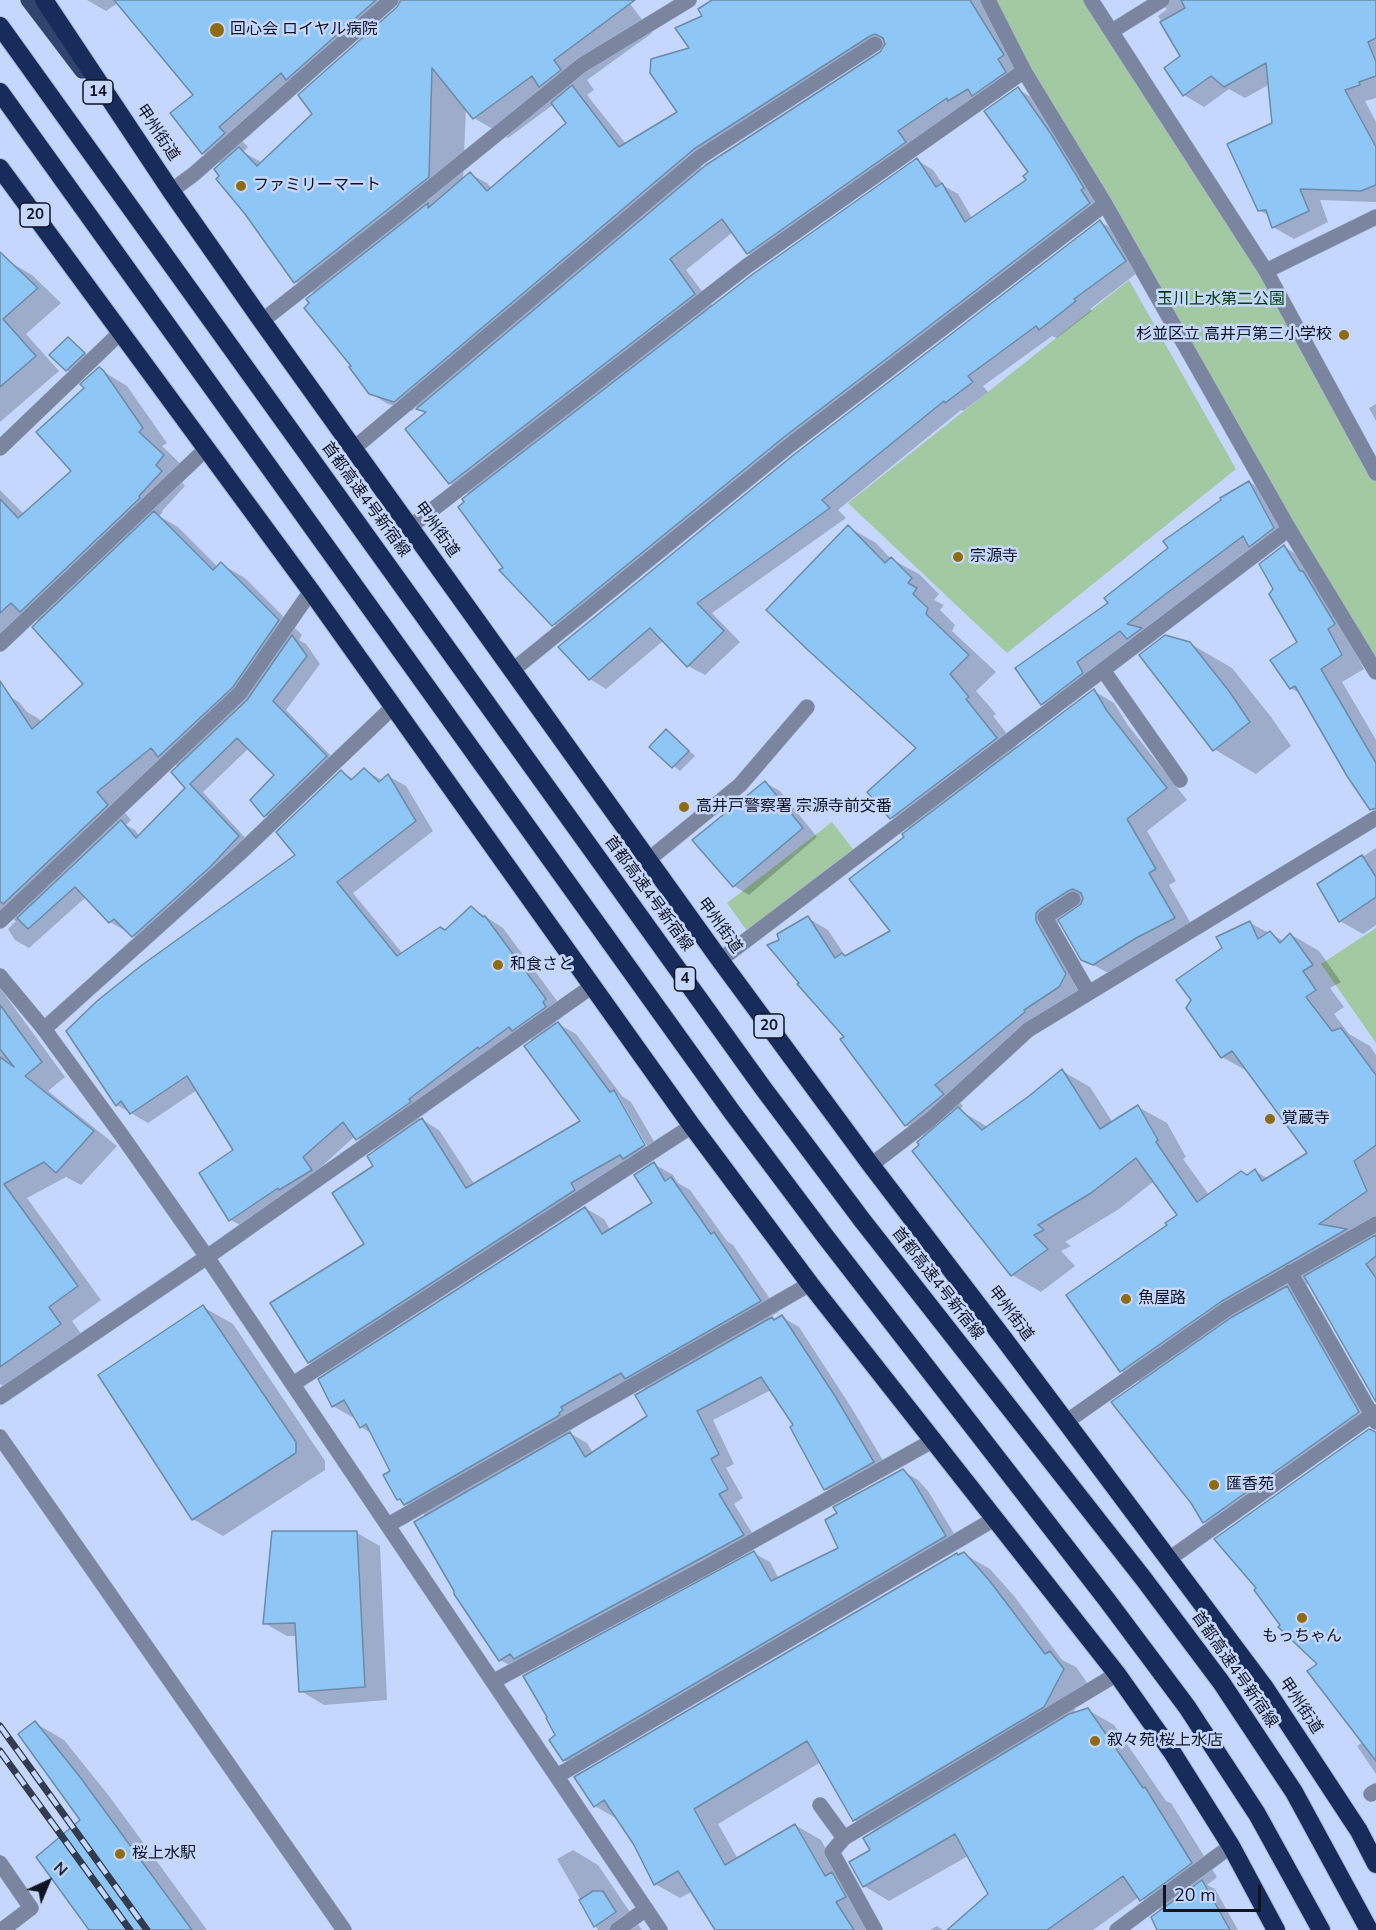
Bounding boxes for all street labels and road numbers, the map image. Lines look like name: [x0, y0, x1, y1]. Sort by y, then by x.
road number: 14: [83, 80, 113, 104]
street label: 甲州街道: [131, 101, 183, 165]
road number: 20: [20, 203, 50, 227]
street label: 首都高速4号新宿線: [317, 439, 413, 561]
street label: 甲州街道: [409, 498, 463, 562]
street label: 首都高速4号新宿線: [600, 833, 696, 955]
street label: 甲州街道: [692, 894, 746, 958]
road number: 4: [674, 967, 696, 991]
road number: 20: [754, 1014, 784, 1038]
street label: 首都高速4号新宿線: [887, 1224, 987, 1344]
street label: 甲州街道: [983, 1283, 1037, 1345]
street label: 首都高速4号新宿線: [1187, 1608, 1281, 1732]
street label: 甲州街道: [1274, 1674, 1326, 1738]

